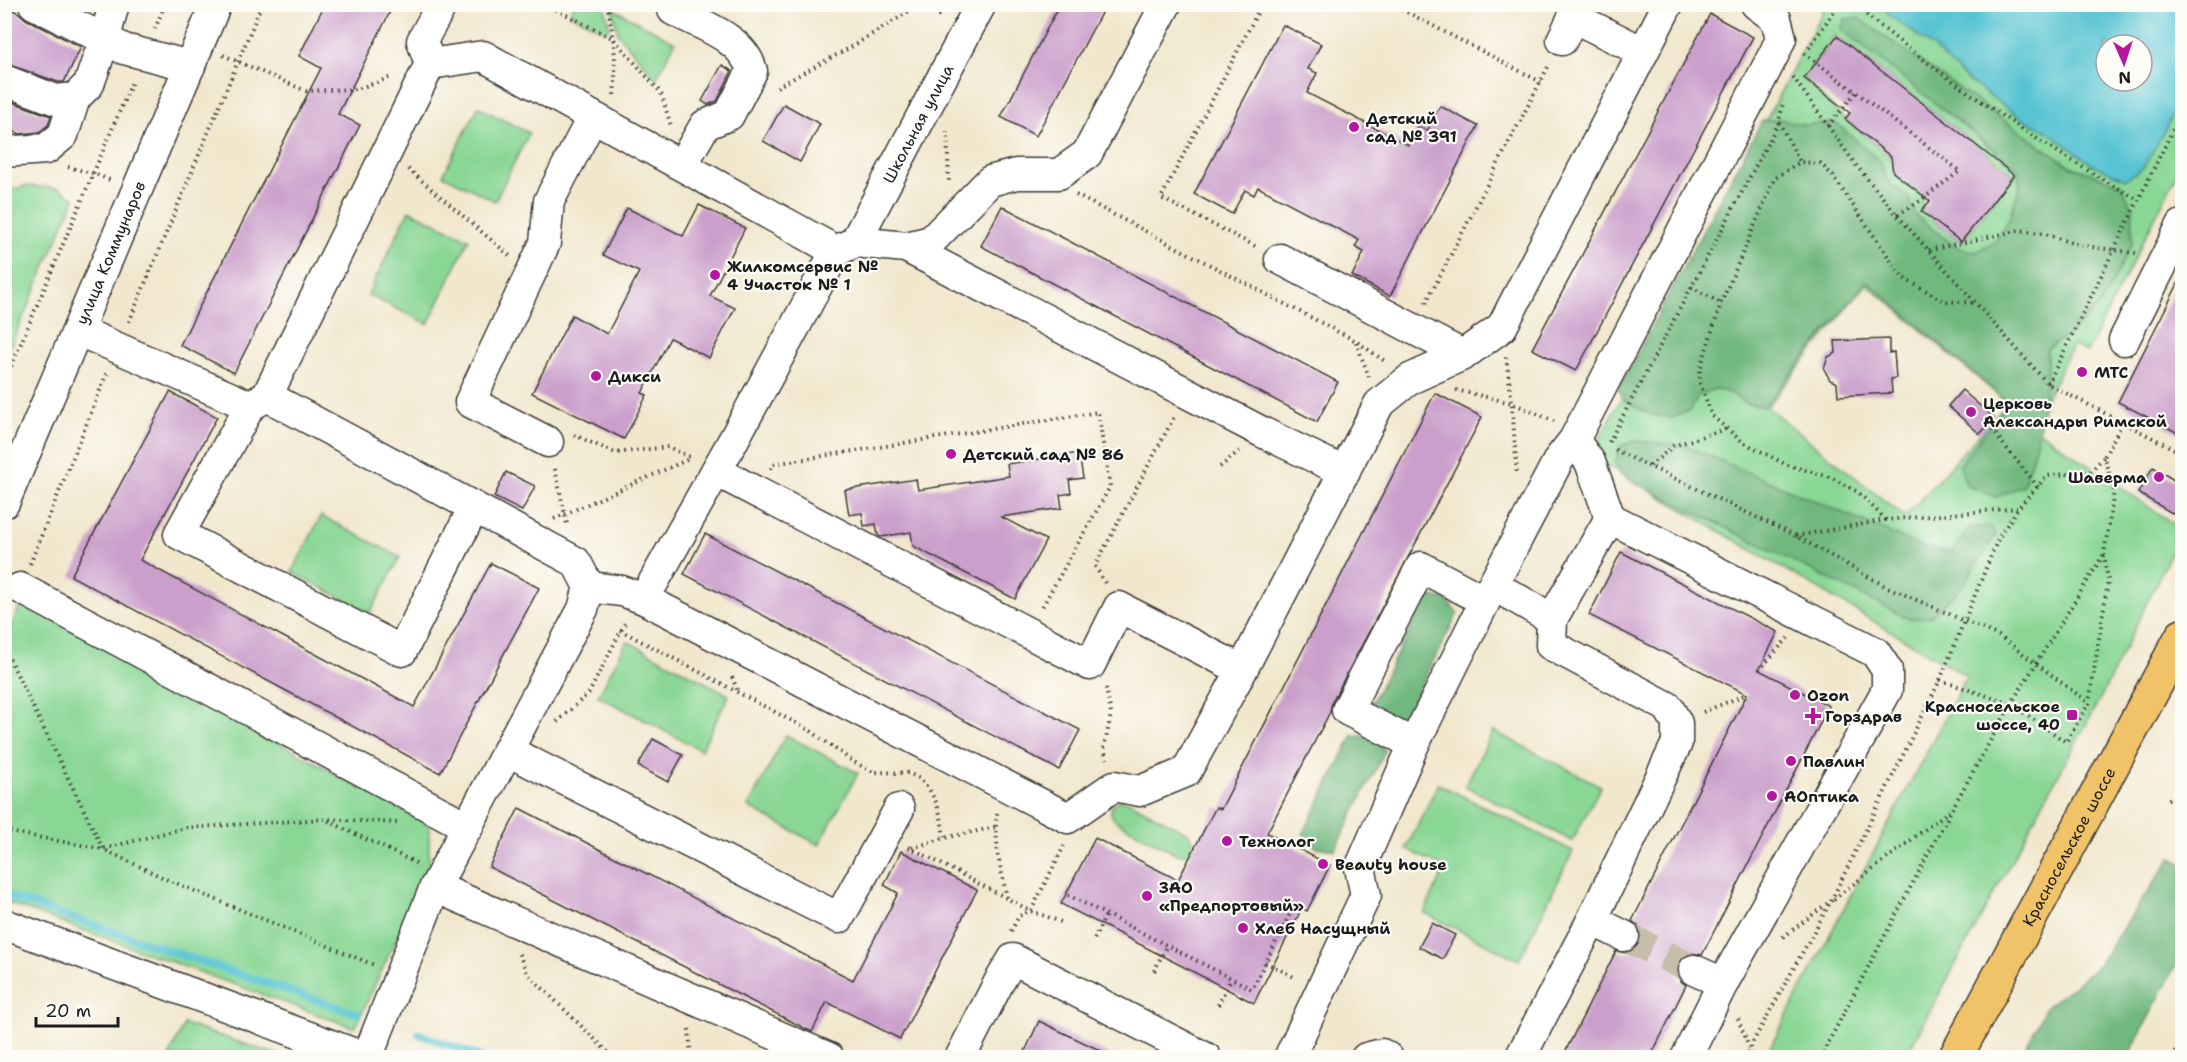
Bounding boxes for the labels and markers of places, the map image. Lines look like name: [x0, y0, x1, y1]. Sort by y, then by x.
place label: Детский сад № 391: [1366, 108, 1457, 147]
marker: Детский сад № 391: [1347, 120, 1361, 134]
place label: Жилкомсервис № 4 Участок № 1: [727, 256, 878, 295]
marker: Жилкомсервис № 4 Участок № 1: [708, 268, 722, 282]
place label: МТС: [2094, 362, 2129, 383]
marker: МТС: [2075, 365, 2089, 379]
place label: Дикси: [608, 366, 661, 387]
marker: Дикси: [589, 369, 603, 383]
place label: Церковь Александры Римской: [1983, 393, 2167, 432]
marker: Церковь Александры Римской: [1964, 405, 1978, 419]
place label: Детский сад № 86: [963, 444, 1124, 465]
marker: Детский сад № 86: [944, 447, 958, 461]
place label: Шаверма: [2068, 467, 2147, 488]
marker: Шаверма: [2152, 470, 2166, 484]
place label: Ozon: [1807, 685, 1850, 706]
marker: Ozon: [1788, 688, 1802, 702]
place label: Красносельское шоссе, 40: [1925, 696, 2060, 735]
place label: Горздрав: [1825, 706, 1902, 727]
marker: Красносельское шоссе, 40: [2065, 708, 2079, 722]
marker: Горздрав: [1806, 709, 1820, 723]
place label: Павлин: [1803, 751, 1865, 772]
marker: Павлин: [1784, 754, 1798, 768]
place label: АОптика: [1784, 786, 1859, 807]
marker: АОптика: [1765, 789, 1779, 803]
place label: Технолог: [1239, 831, 1315, 852]
marker: Технолог: [1220, 834, 1234, 848]
place label: Beauty house: [1335, 854, 1447, 875]
marker: Beauty house: [1316, 857, 1330, 871]
place label: ЗАО «Предпортовый»: [1159, 877, 1304, 916]
marker: ЗАО «Предпортовый»: [1140, 889, 1154, 903]
place label: Хлеб Насущный: [1255, 918, 1390, 939]
marker: Хлеб Насущный: [1236, 921, 1250, 935]

